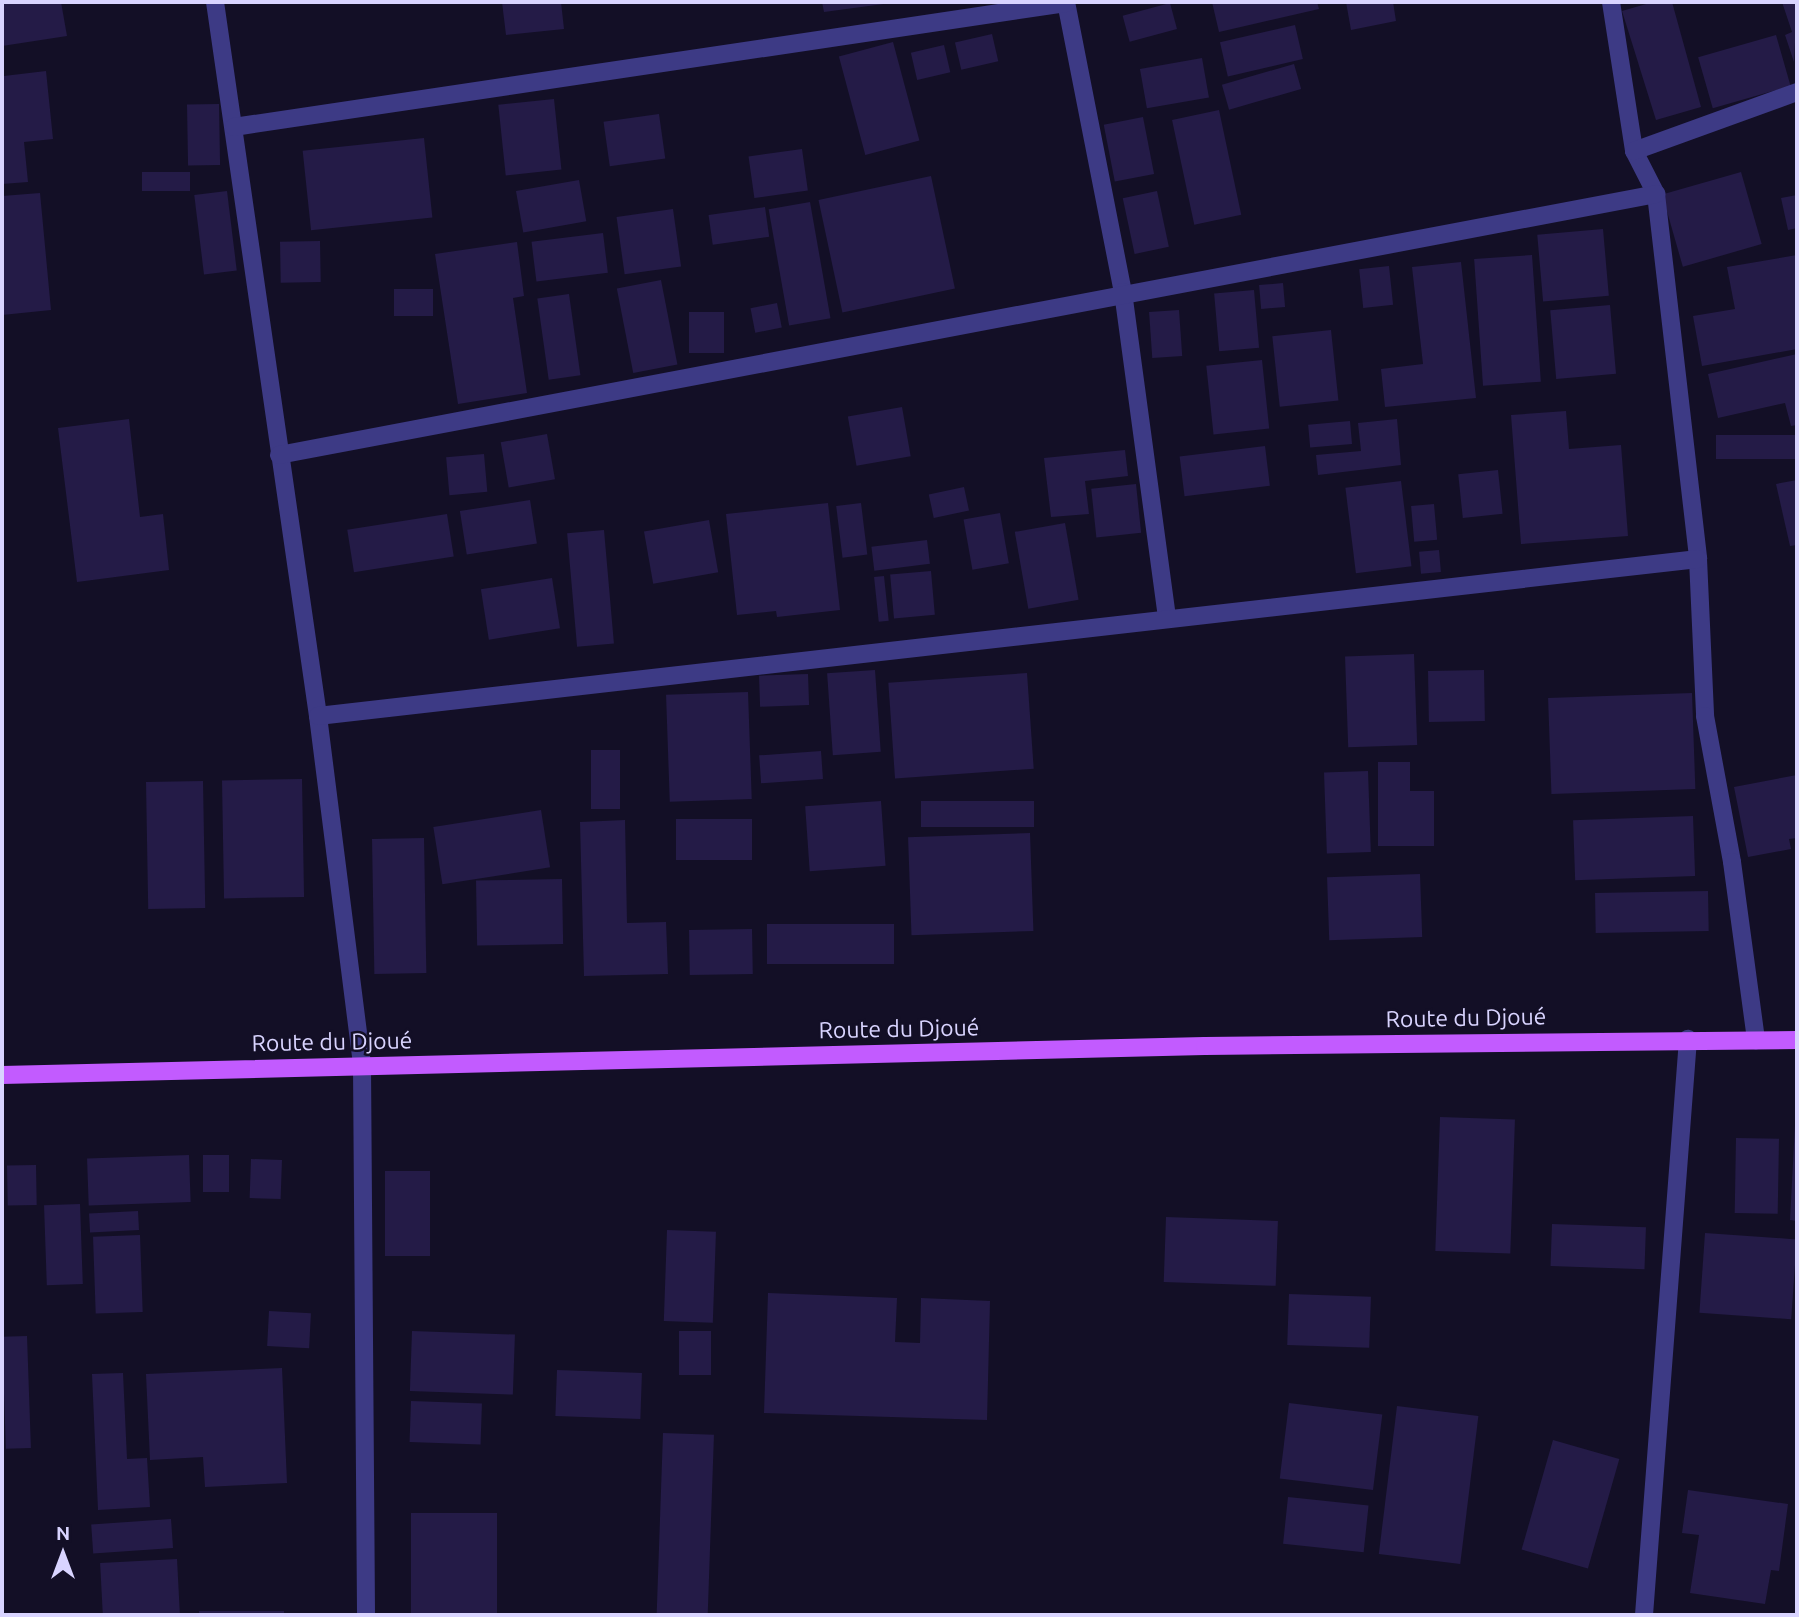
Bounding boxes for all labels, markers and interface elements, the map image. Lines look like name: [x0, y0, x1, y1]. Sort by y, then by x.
street label: Route du Djoué: [1385, 1003, 1547, 1033]
street label: Route du Djoué: [818, 1014, 980, 1044]
street label: Route du Djoué: [251, 1027, 413, 1057]
north arrow: [28, 1519, 98, 1589]
text: N: [56, 1522, 70, 1544]

